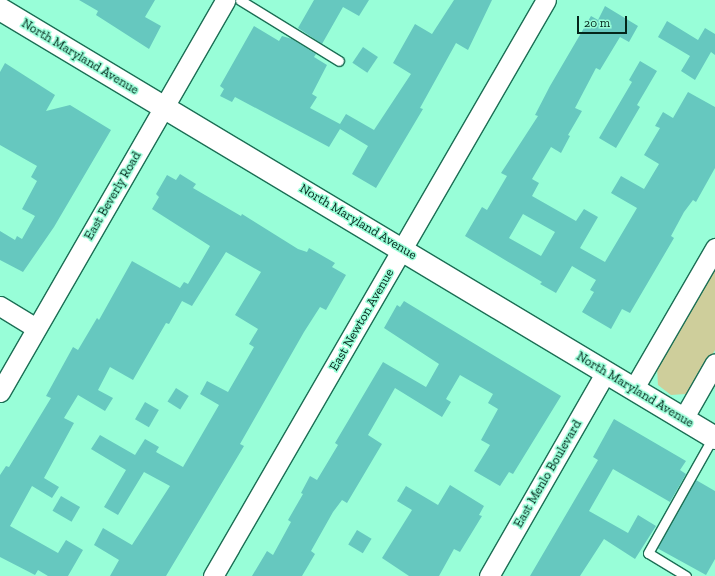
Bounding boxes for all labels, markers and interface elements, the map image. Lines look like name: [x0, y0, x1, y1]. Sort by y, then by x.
scale bar: [579, 8, 629, 34]
street label: North Maryland Avenue: [18, 16, 142, 98]
text: 20 m: [584, 16, 610, 30]
street label: East Beverly Road: [81, 149, 145, 243]
street label: North Maryland Avenue: [296, 181, 420, 263]
street label: East Newton Avenue: [326, 266, 398, 374]
street label: North Maryland Avenue: [573, 349, 697, 431]
street label: East Menlo Boulevard: [511, 417, 585, 531]

